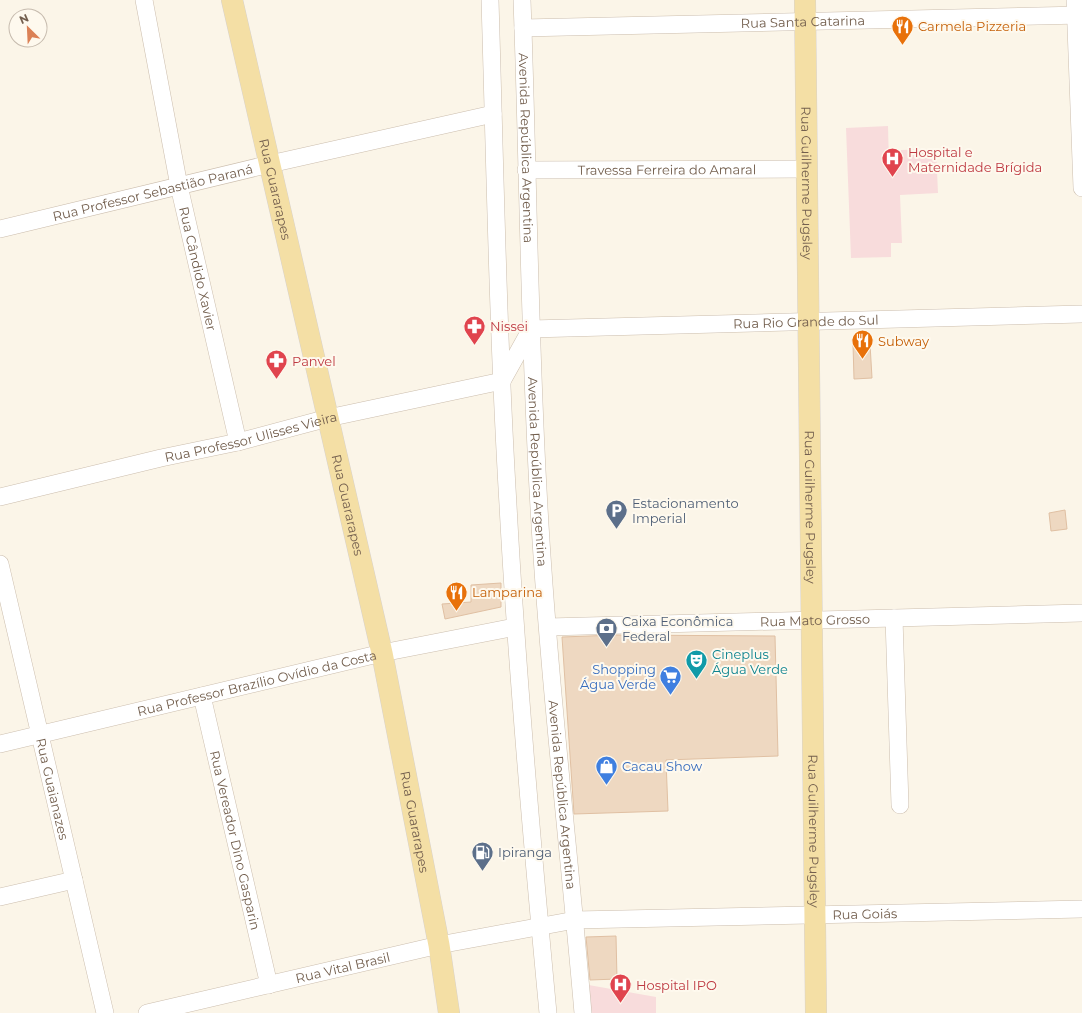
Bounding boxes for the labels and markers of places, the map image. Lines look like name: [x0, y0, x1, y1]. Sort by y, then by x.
restaurant icon: Carmela Pizzeria: [889, 13, 915, 46]
place label: Carmela Pizzeria: [918, 18, 1026, 34]
place label: Hospital e Maternidade Brígida: [908, 144, 1042, 175]
hospital icon: Hospital e Maternidade Brígida: [880, 146, 906, 179]
pharmacy icon: Nissei: [461, 313, 487, 346]
place label: Nissei: [490, 318, 528, 334]
restaurant icon: Subway: [849, 328, 875, 361]
place label: Subway: [878, 333, 930, 349]
pharmacy icon: Panvel: [264, 348, 290, 381]
place label: Panvel: [292, 353, 336, 369]
place label: Estacionamento Imperial: [632, 495, 739, 526]
parking icon: Estacionamento Imperial: [604, 497, 630, 530]
restaurant icon: Lamparina: [444, 579, 470, 612]
place label: Lamparina: [472, 584, 543, 600]
place label: Caixa Econômica Federal: [622, 613, 733, 644]
bank icon: Caixa Econômica Federal: [594, 615, 620, 648]
place label: Cineplus Água Verde: [712, 646, 788, 677]
theatre icon: Cineplus Água Verde: [683, 648, 709, 681]
place label: Shopping Água Verde: [580, 661, 656, 692]
supermarket icon: Shopping Água Verde: [658, 663, 684, 696]
shop icon: Cacau Show: [594, 753, 620, 786]
place label: Cacau Show: [622, 758, 703, 774]
fuel station icon: Ipiranga: [470, 839, 496, 872]
place label: Ipiranga: [498, 844, 552, 860]
hospital icon: Hospital IPO: [608, 972, 634, 1005]
place label: Hospital IPO: [636, 977, 717, 993]

